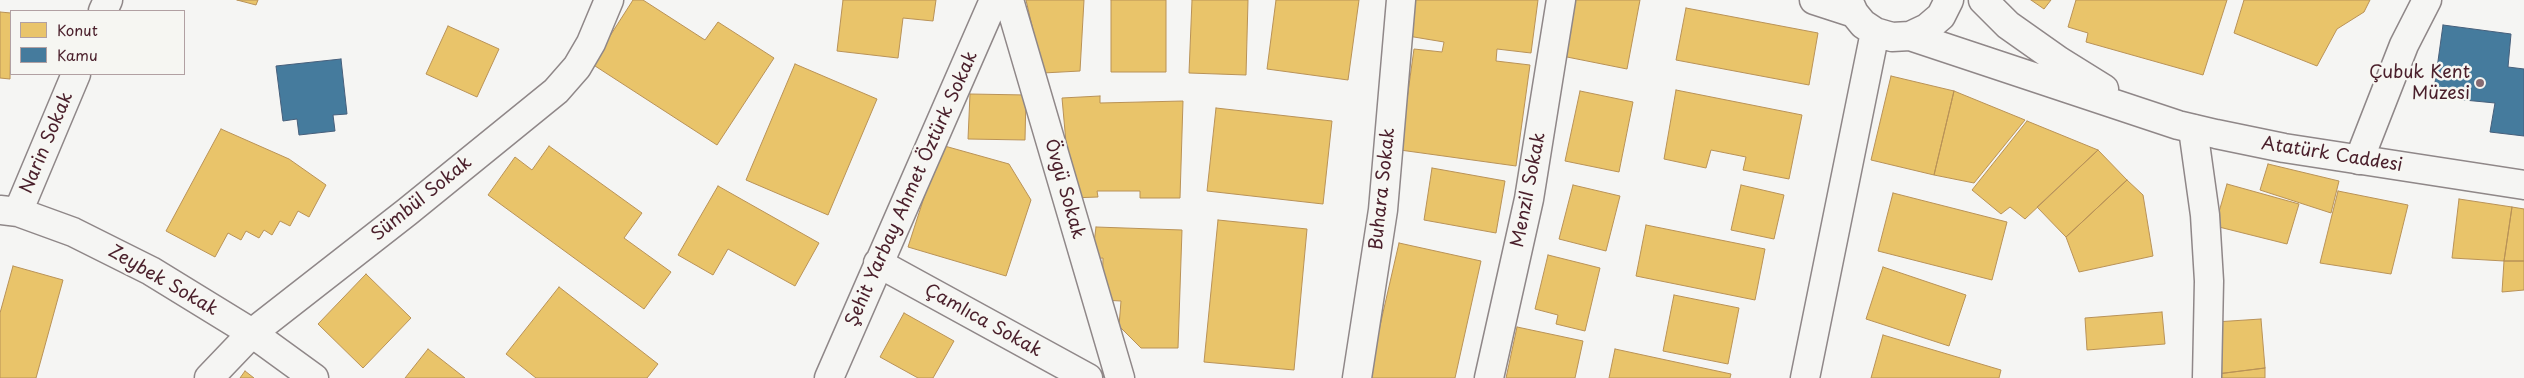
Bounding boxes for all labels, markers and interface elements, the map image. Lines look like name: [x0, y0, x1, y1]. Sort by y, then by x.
legend: [10, 10, 185, 75]
text: Konut: [57, 18, 98, 41]
text: Kamu: [57, 43, 98, 66]
street label: Şehit Yarbay Ahmet Öztürk Sokak: [841, 48, 983, 330]
place label: Çubuk Kent Müzesi: [2369, 62, 2470, 104]
marker: Çubuk Kent Müzesi: [2474, 77, 2486, 89]
street label: Narin Sokak: [16, 89, 78, 197]
street label: Buhara Sokak: [1366, 127, 1400, 251]
street label: Menzil Sokak: [1507, 131, 1551, 249]
street label: Atatürk Caddesi: [2260, 133, 2404, 177]
street label: Övgü Sokak: [1039, 136, 1089, 242]
street label: Sümbül Sokak: [367, 152, 477, 246]
street label: Zeybek Sokak: [104, 241, 222, 321]
street label: Çamlıca Sokak: [921, 280, 1045, 362]

